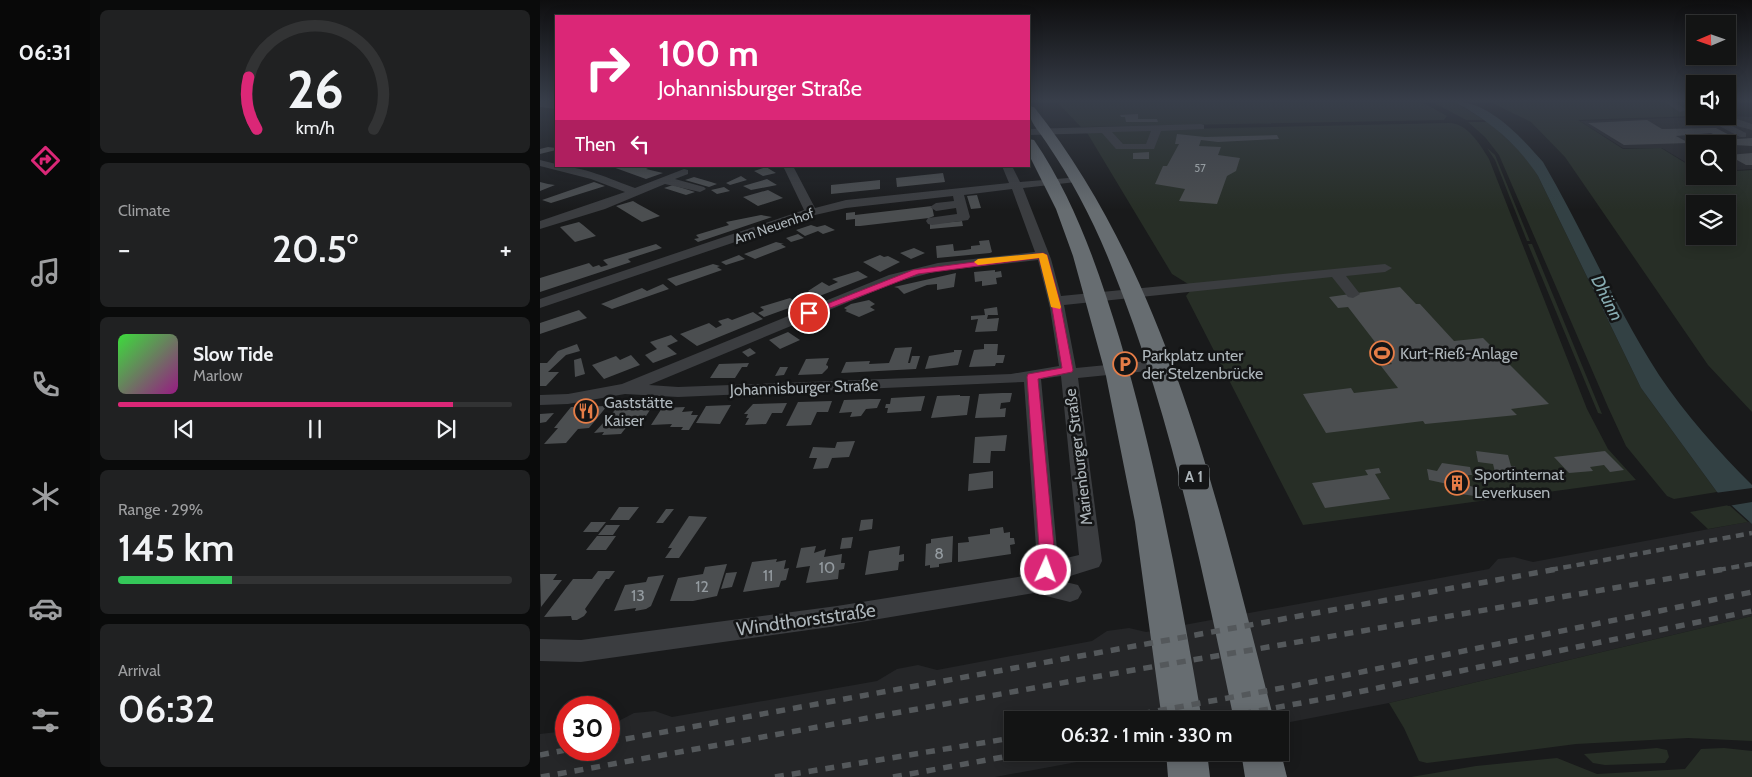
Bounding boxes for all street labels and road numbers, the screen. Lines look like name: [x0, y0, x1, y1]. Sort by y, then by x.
street label: Am Neuenhof: [732, 204, 817, 248]
street label: Johannisburger Straße: [729, 375, 879, 400]
street label: Marienburger Straße: [1061, 387, 1096, 526]
road number: A 1: [1179, 464, 1209, 490]
street label: Windthorststraße: [735, 598, 877, 641]

